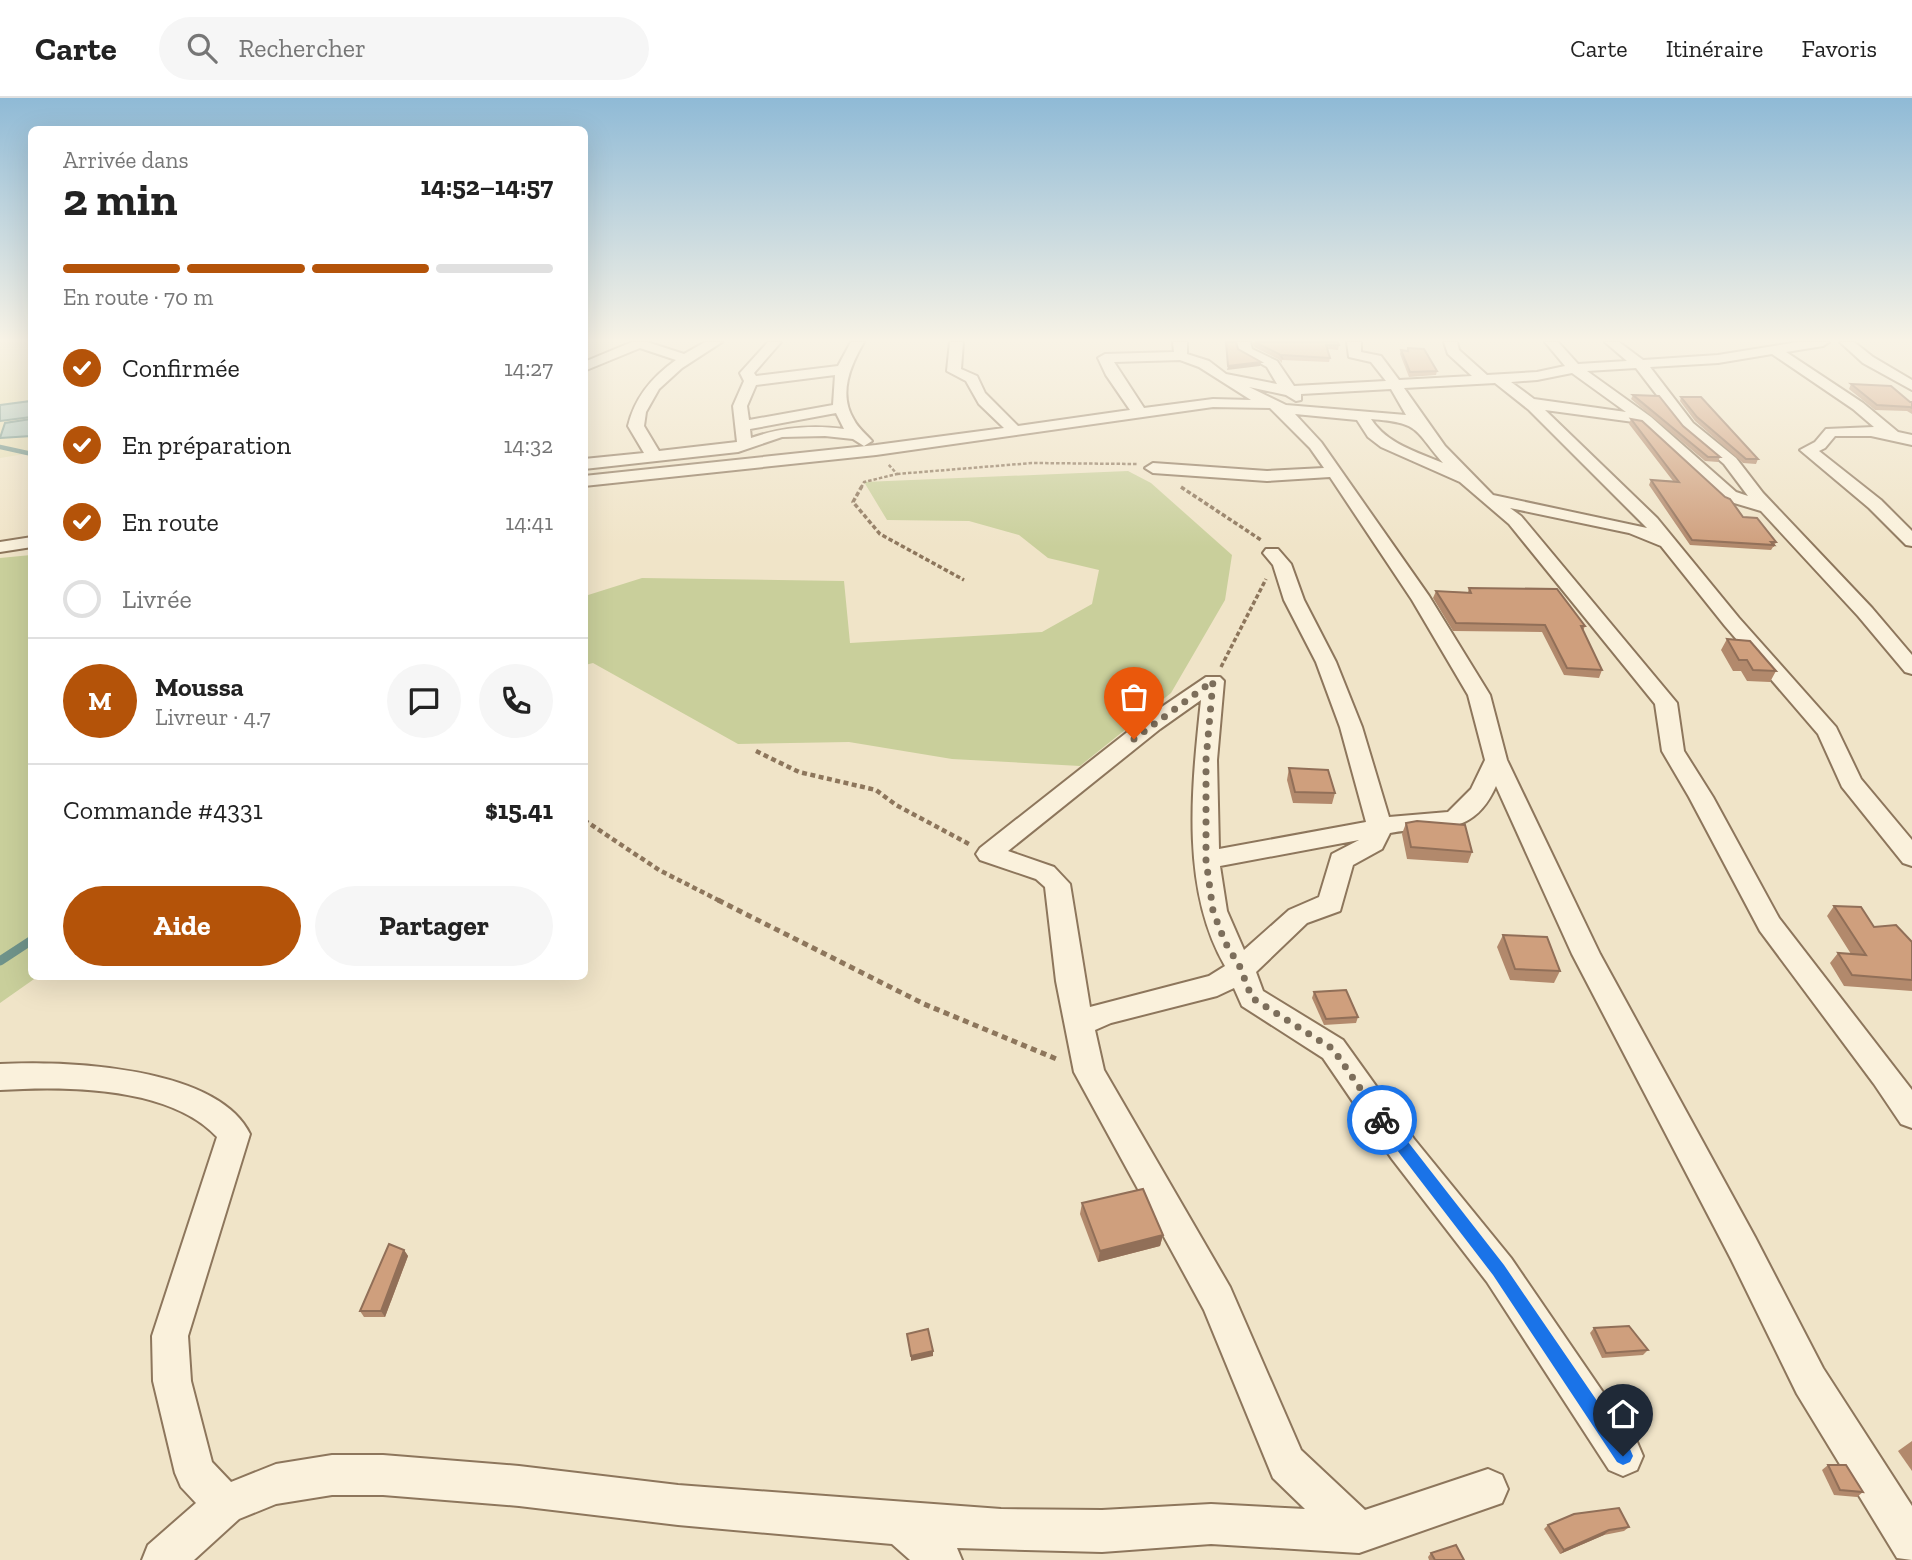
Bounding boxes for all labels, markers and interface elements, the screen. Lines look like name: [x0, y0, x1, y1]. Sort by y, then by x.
search box: [159, 17, 649, 80]
text: Carte: [35, 29, 117, 68]
icon: search: [183, 29, 221, 67]
text: Rechercher: [239, 32, 366, 64]
text: Carte: [1570, 34, 1628, 63]
text: Itinéraire: [1666, 34, 1763, 63]
text: Favoris: [1801, 34, 1877, 63]
text: Arrivée dans: [63, 146, 189, 174]
text: 14:52–14:57: [420, 170, 553, 202]
text: 2 min: [63, 172, 178, 227]
text: En route · 70 m: [63, 283, 213, 311]
icon: check: [63, 349, 101, 387]
text: Confirmée: [122, 352, 240, 384]
text: 14:27: [504, 354, 553, 382]
icon: check: [63, 426, 101, 464]
text: En préparation: [122, 429, 291, 461]
text: 14:32: [504, 431, 553, 459]
icon: check: [63, 503, 101, 541]
text: En route: [122, 506, 219, 538]
text: 14:41: [505, 508, 553, 536]
text: Livrée: [122, 583, 192, 615]
button: chat: [387, 664, 461, 738]
button: phone: [479, 664, 553, 738]
pin: [1104, 667, 1164, 739]
text: Moussa: [155, 671, 244, 703]
icon: bag: [1115, 678, 1153, 716]
text: M: [88, 685, 112, 717]
text: Livreur · 4.7: [155, 703, 270, 731]
text: Commande #4331: [63, 794, 263, 826]
text: $15.41: [485, 794, 553, 826]
button: Aide: [63, 886, 301, 966]
button: Partager: [315, 886, 553, 966]
courier: [1347, 1085, 1417, 1155]
icon: bike: [1363, 1101, 1401, 1139]
pin: [1593, 1384, 1653, 1456]
icon: home: [1604, 1395, 1642, 1433]

